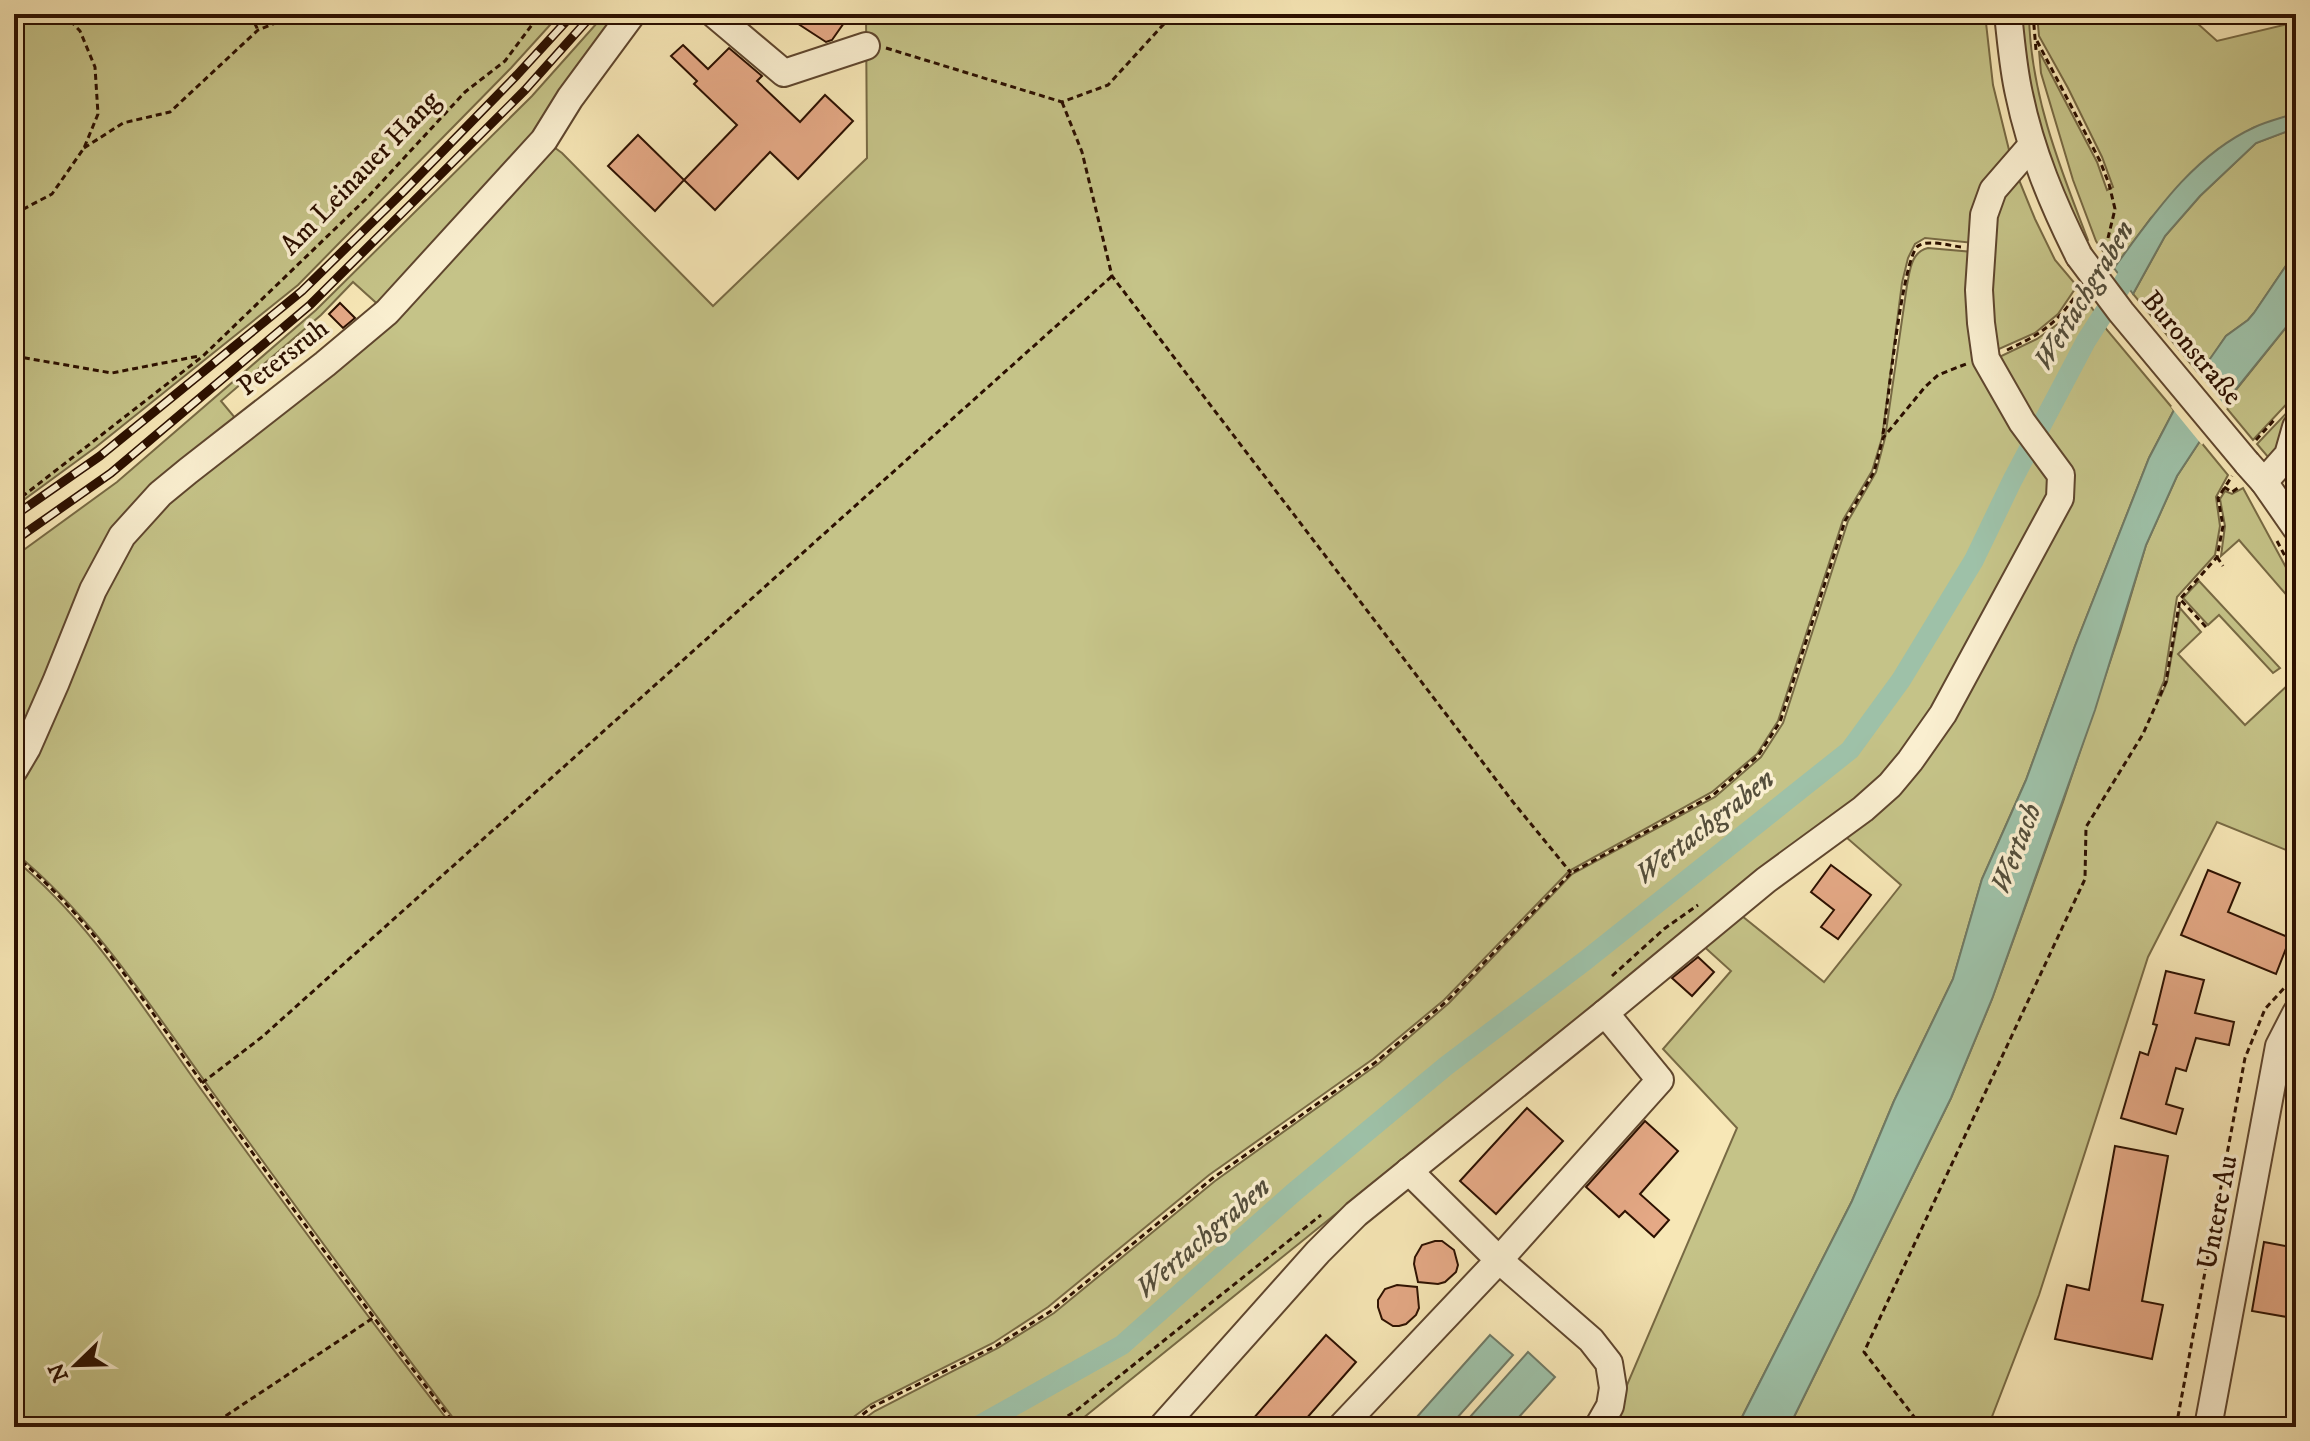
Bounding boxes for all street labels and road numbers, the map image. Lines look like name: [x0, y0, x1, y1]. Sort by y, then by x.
street label: Am Leinauer Hang: [273, 83, 448, 263]
street label: Buronstraße: [2134, 283, 2250, 412]
street label: Petersruh: [230, 310, 336, 404]
street label: Untere Au: [2189, 1152, 2246, 1272]

